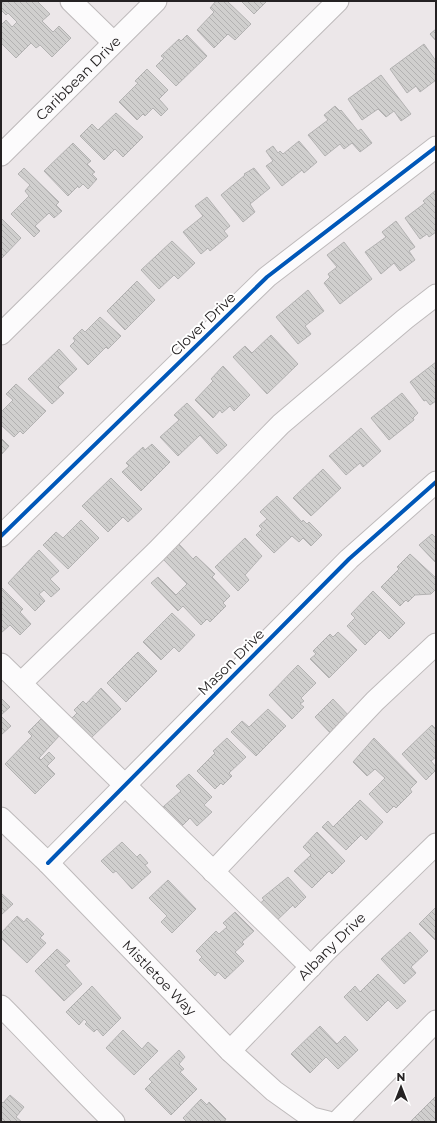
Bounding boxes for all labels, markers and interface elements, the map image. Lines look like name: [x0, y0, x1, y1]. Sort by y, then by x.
street label: Caribbean Drive: [32, 32, 125, 124]
street label: Clover Drive: [167, 288, 239, 360]
street label: Mason Drive: [194, 625, 268, 699]
street label: Albany Drive: [294, 908, 369, 984]
street label: Mistletoe Way: [118, 936, 200, 1020]
north arrow: [381, 1067, 421, 1107]
text: N: [397, 1070, 405, 1084]

